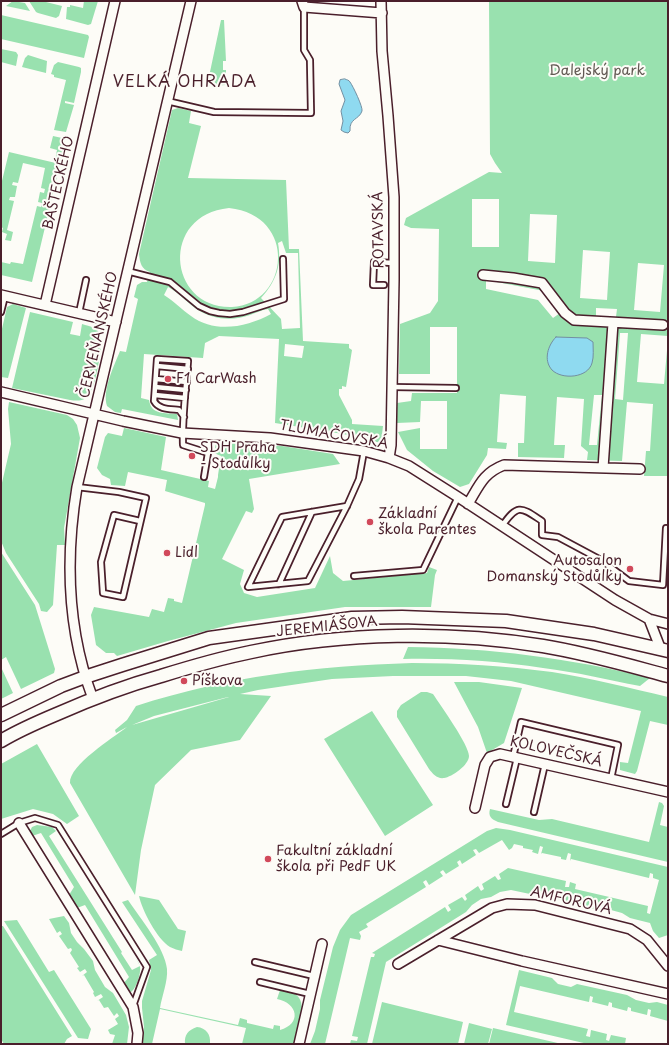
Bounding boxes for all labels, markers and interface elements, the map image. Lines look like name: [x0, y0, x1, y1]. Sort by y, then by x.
park label: Dalejský park: [549, 63, 645, 79]
district label: VELKÁ OHRADA: [113, 73, 257, 93]
street label: BAŠTECKÉHO: [40, 134, 78, 232]
street label: ROTAVSKÁ: [370, 191, 388, 269]
street label: ČERVEŇANSKÉHO: [76, 270, 122, 400]
place label: F1 CarWash: [176, 371, 257, 387]
marker: F1 CarWash: [163, 374, 173, 384]
street label: TLUMAČOVSKÁ: [278, 417, 390, 453]
place label: SDH Praha - Stodůlky: [200, 440, 276, 472]
marker: SDH Praha - Stodůlky: [187, 451, 197, 461]
place label: Základní škola Parentes: [378, 506, 476, 538]
marker: Základní škola Parentes: [365, 517, 375, 527]
place label: Lidl: [175, 545, 198, 561]
marker: Lidl: [162, 548, 172, 558]
place label: Autosalon Domanský Stodůlky: [486, 553, 622, 586]
marker: Autosalon Domanský Stodůlky: [625, 564, 635, 574]
street label: JEREMIÁŠOVA: [276, 613, 378, 641]
place label: Píškova: [192, 673, 242, 689]
marker: Píškova: [179, 676, 189, 686]
street label: KOLOVEČSKÁ: [508, 733, 604, 771]
place label: Fakultní základní škola při PedF UK: [276, 843, 396, 876]
marker: Fakultní základní škola při PedF UK: [263, 854, 273, 864]
street label: AMFOROVÁ: [529, 884, 613, 918]

